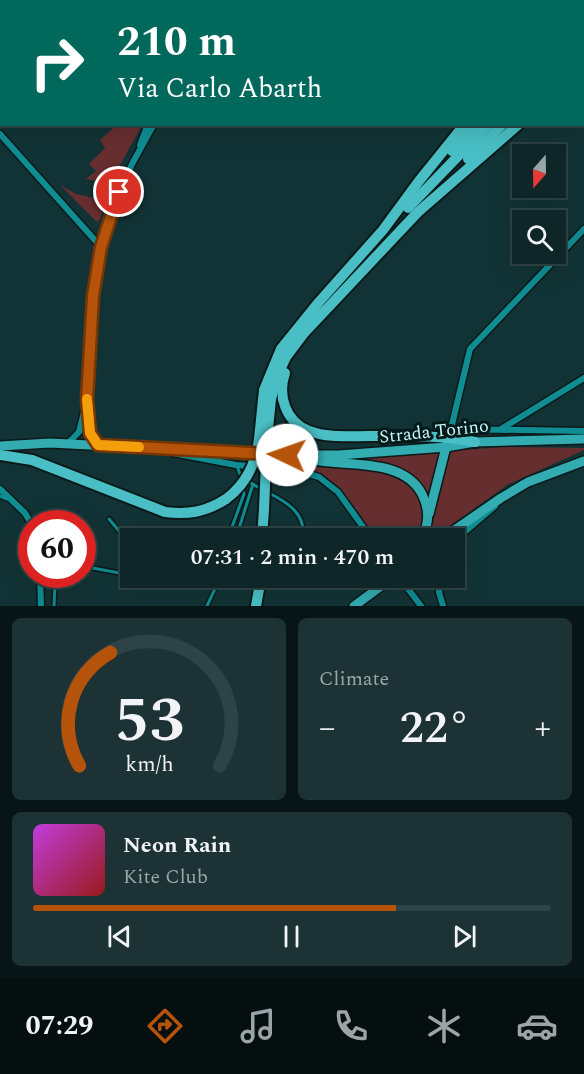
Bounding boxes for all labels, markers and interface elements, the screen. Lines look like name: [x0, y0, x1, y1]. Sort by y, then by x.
text: 210 m: [117, 11, 236, 74]
icon: right: [18, 24, 96, 102]
text: Via Carlo Abarth: [117, 68, 322, 110]
north arrow: [512, 144, 566, 198]
map controls: [512, 144, 566, 264]
pin: [93, 166, 144, 217]
icon: arrive: [102, 175, 135, 208]
button: search: [512, 210, 566, 264]
street label: Strada Torino: [378, 412, 490, 451]
position arrow: [255, 423, 319, 487]
speed limit sign: 60: [18, 510, 96, 588]
text: 07:31 · 2 min · 470 m: [191, 541, 394, 574]
text: Climate: [319, 664, 389, 694]
text: 53: [114, 674, 184, 769]
text: 22°: [400, 694, 470, 763]
text: −: [319, 703, 336, 753]
text: +: [535, 703, 551, 753]
text: km/h: [125, 748, 173, 781]
text: Neon Rain: [123, 829, 231, 862]
text: Kite Club: [123, 862, 208, 892]
icon: previous: [103, 920, 136, 953]
icon: pause: [275, 920, 308, 953]
icon: next: [448, 920, 481, 953]
text: 07:29: [26, 1005, 93, 1047]
icon: directions: [144, 1005, 186, 1047]
icon: music: [237, 1005, 279, 1047]
icon: phone: [330, 1005, 372, 1047]
icon: climate: [423, 1005, 465, 1047]
icon: car: [516, 1005, 558, 1047]

